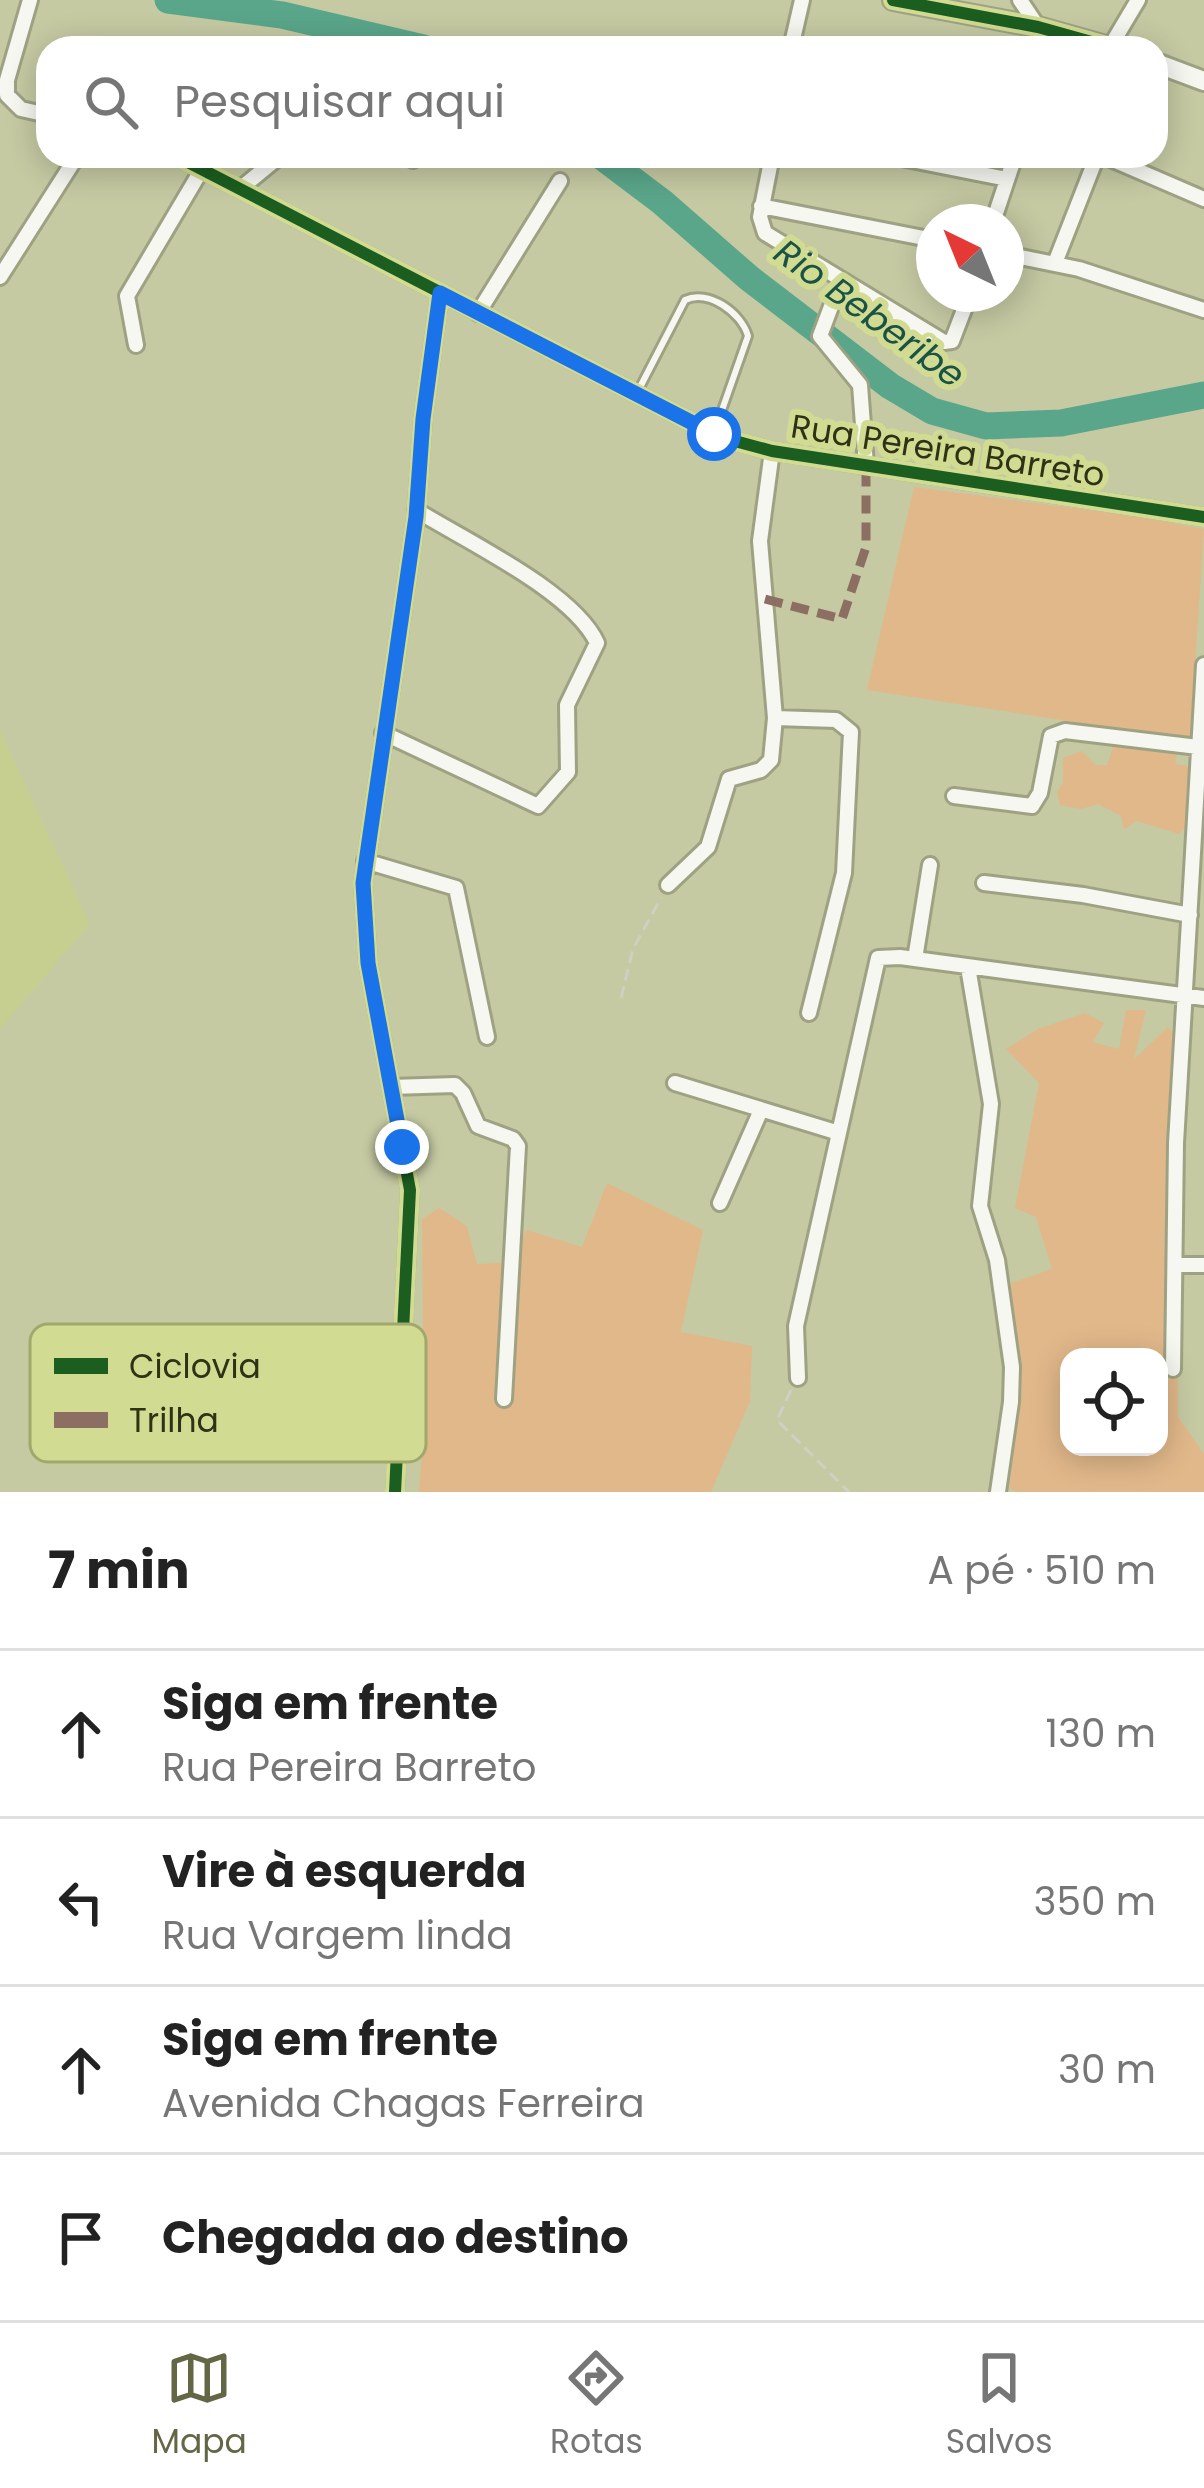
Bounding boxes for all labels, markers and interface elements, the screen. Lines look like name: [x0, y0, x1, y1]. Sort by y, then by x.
search box: [36, 36, 1168, 168]
icon: search: [78, 69, 144, 135]
text: Pesquisar aqui: [174, 70, 505, 133]
north arrow: [916, 204, 1024, 312]
water label: Rio Beberibe: [764, 227, 976, 400]
street label: Rua Pereira Barreto: [788, 402, 1108, 498]
route start: [687, 407, 741, 461]
route end: [375, 1120, 429, 1174]
legend: [30, 1324, 426, 1462]
text: Ciclovia: [129, 1343, 261, 1390]
map controls: [1060, 1348, 1168, 1456]
button: locate: [1060, 1348, 1168, 1456]
text: Trilha: [129, 1397, 219, 1444]
text: 7 min: [48, 1534, 190, 1606]
text: A pé · 510 m: [928, 1543, 1156, 1598]
text: Siga em frente: [162, 1672, 498, 1735]
icon: ahead: [48, 1701, 114, 1767]
text: 130 m: [1045, 1706, 1156, 1761]
text: Rua Pereira Barreto: [162, 1740, 537, 1795]
text: Vire à esquerda: [162, 1840, 527, 1903]
icon: left: [48, 1869, 114, 1935]
text: 350 m: [1033, 1874, 1156, 1929]
text: Rua Vargem linda: [162, 1908, 513, 1963]
text: Siga em frente: [162, 2008, 498, 2071]
icon: ahead: [48, 2037, 114, 2103]
text: 30 m: [1058, 2042, 1156, 2097]
text: Avenida Chagas Ferreira: [162, 2076, 645, 2131]
icon: arrive: [48, 2205, 114, 2271]
text: Chegada ao destino: [162, 2206, 629, 2269]
tab: Mapa: [152, 2345, 247, 2467]
tab: Rotas: [550, 2345, 643, 2467]
tab: Salvos: [946, 2345, 1052, 2467]

